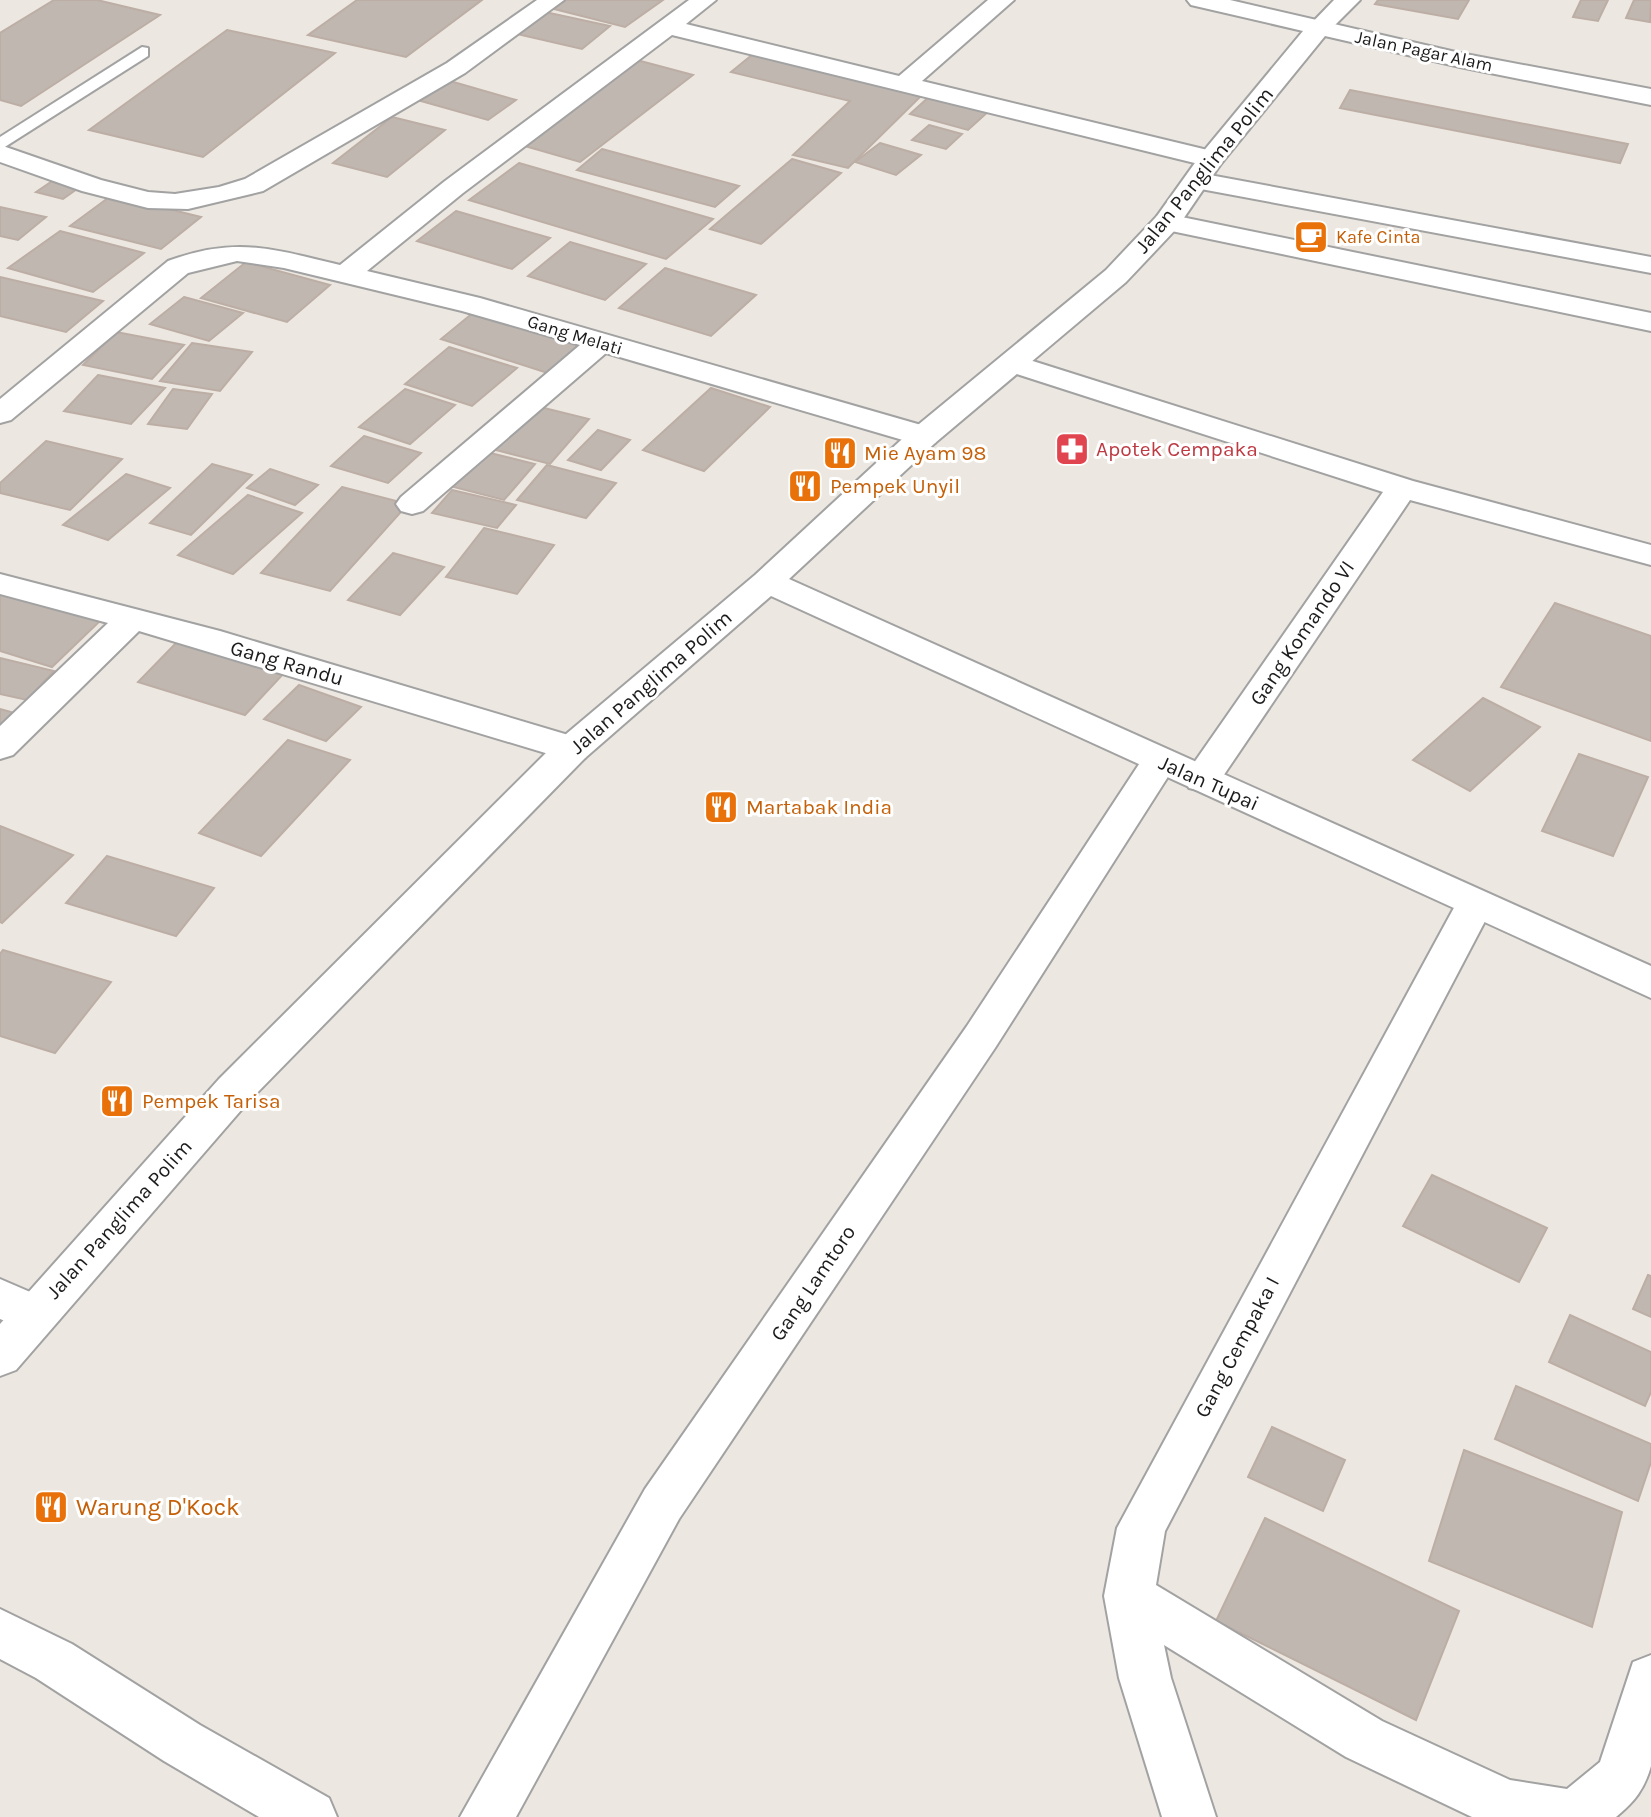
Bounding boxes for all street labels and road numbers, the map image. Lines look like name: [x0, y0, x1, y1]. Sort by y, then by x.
street label: Jalan Pagar Alam: [1353, 26, 1495, 76]
street label: Jalan Panglima Polim: [1130, 82, 1278, 258]
street label: Gang Melati: [525, 310, 625, 360]
street label: Gang Komando VI: [1245, 556, 1359, 710]
street label: Jalan Panglima Polim: [565, 605, 737, 759]
street label: Gang Randu: [228, 635, 346, 691]
street label: Jalan Tupai: [1155, 750, 1263, 816]
street label: Jalan Panglima Polim: [41, 1134, 197, 1304]
street label: Gang Lamtoro: [766, 1221, 860, 1345]
street label: Gang Cempaka I: [1190, 1272, 1284, 1422]

